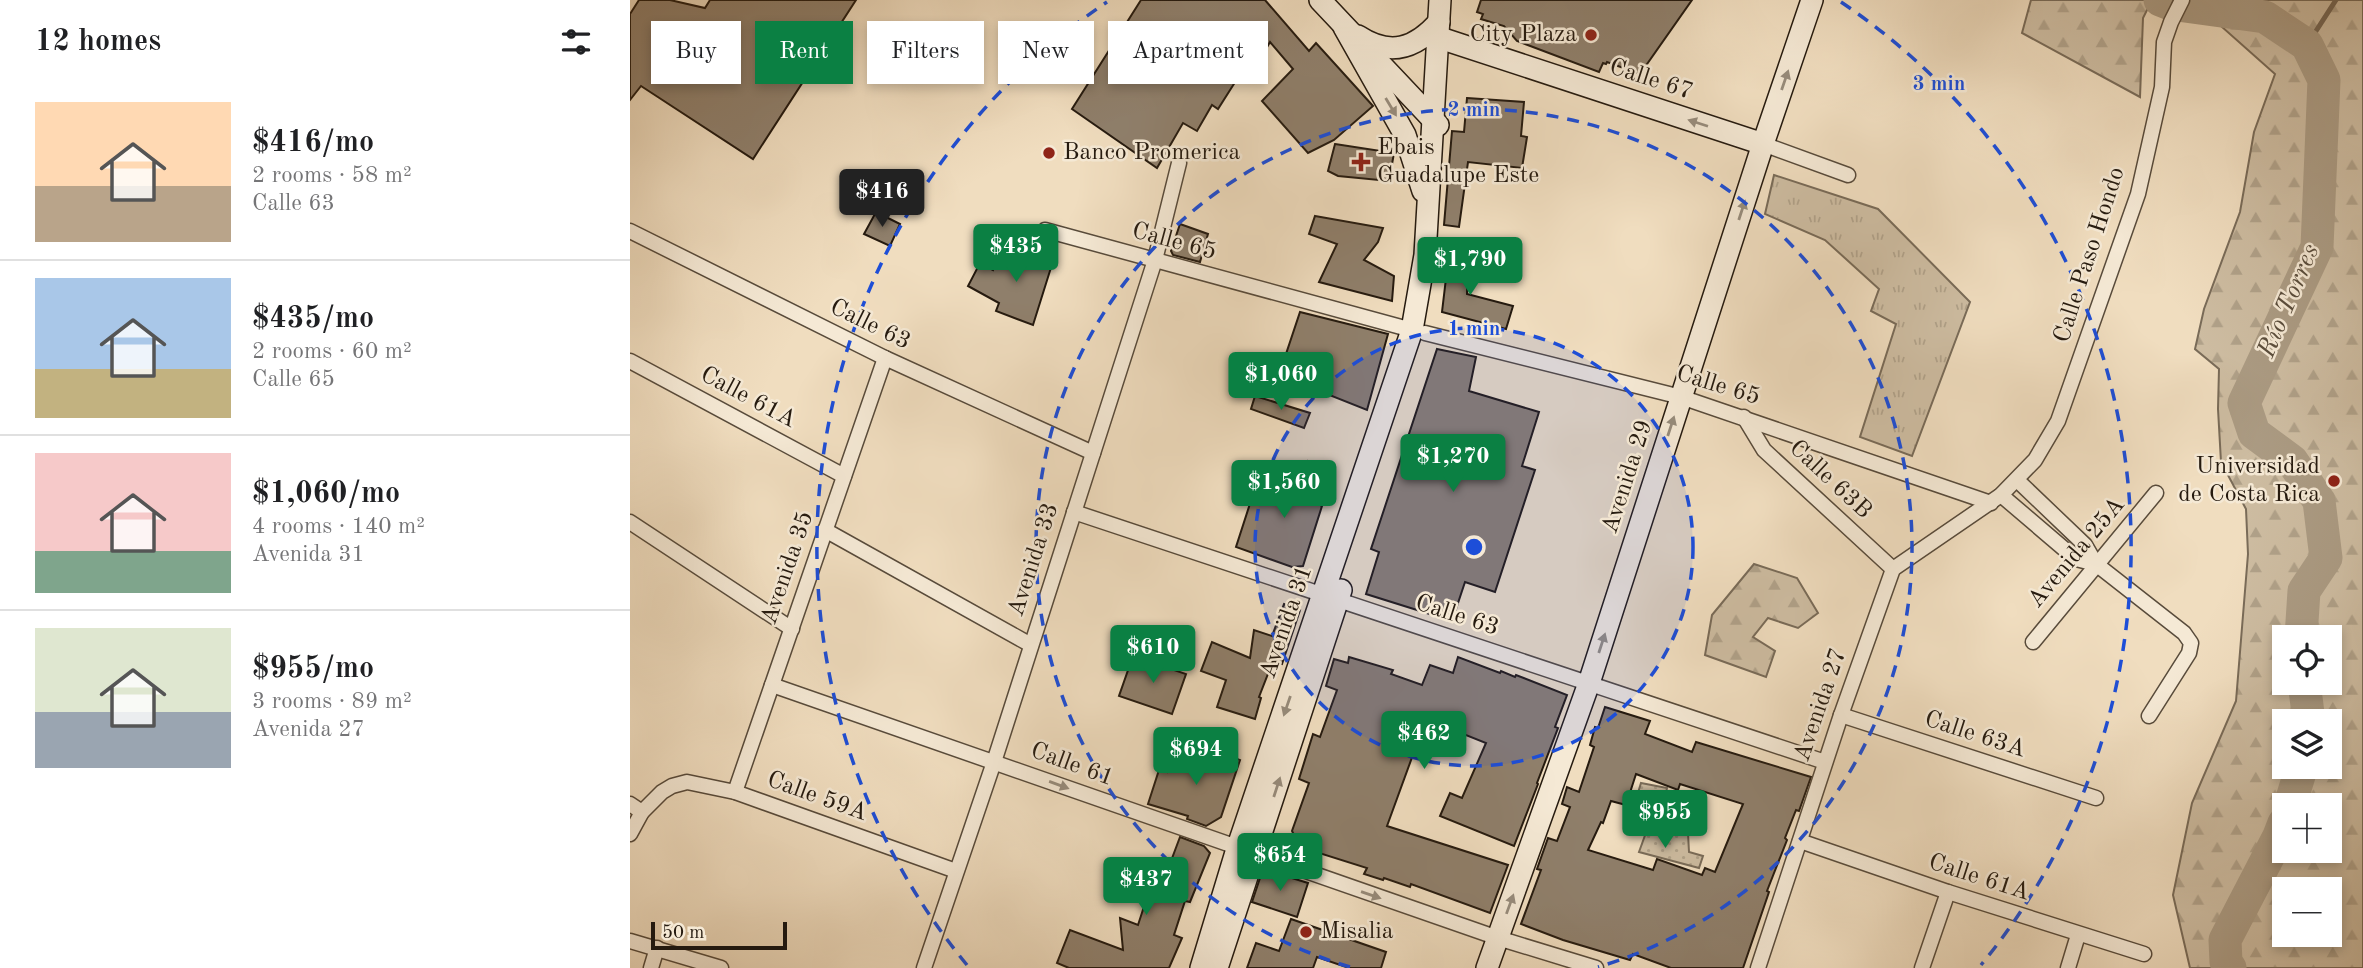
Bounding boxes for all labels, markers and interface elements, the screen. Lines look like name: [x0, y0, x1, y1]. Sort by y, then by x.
chip: Buy: [651, 21, 741, 84]
chip: Rent: [755, 21, 853, 84]
chip: Filters: [867, 21, 984, 84]
chip: New: [998, 21, 1094, 84]
chip: Apartment: [1108, 21, 1268, 84]
icon: filters: [557, 23, 595, 61]
place label: City Plaza: [1470, 23, 1577, 47]
text: 12 homes: [35, 27, 161, 57]
marker: City Plaza: [1583, 27, 1599, 43]
street label: Calle 67: [1606, 55, 1696, 105]
one-way arrow: [1780, 69, 1791, 90]
text: 3 min: [1913, 74, 1965, 95]
one-way arrow: [1384, 97, 1397, 116]
text: 2 min: [1448, 100, 1500, 121]
one-way arrow: [1688, 117, 1709, 128]
text: $416/mo: [252, 128, 374, 158]
icon: home: [91, 130, 175, 214]
place label: Ebais Guadalupe Este: [1377, 136, 1539, 188]
place label: Banco Promerica: [1063, 141, 1240, 165]
marker: Banco Promerica: [1041, 145, 1057, 161]
marker: Ebais Guadalupe Este: [1351, 152, 1371, 172]
text: 2 rooms · 58 m²: [252, 164, 412, 187]
street label: Calle Paso Hondo: [2050, 164, 2130, 346]
pin: $416: [841, 170, 923, 229]
text: $416: [855, 180, 909, 203]
text: Calle 63: [252, 192, 335, 215]
one-way arrow: [1737, 199, 1747, 220]
street label: Calle 65: [1129, 219, 1219, 265]
pin: $435: [975, 224, 1057, 284]
text: $435: [989, 235, 1043, 258]
pin: $1,790: [1413, 238, 1527, 297]
water label: Río Torres: [2253, 240, 2325, 363]
text: $1,790: [1433, 248, 1507, 271]
street label: Calle 63: [826, 295, 914, 355]
text: $435/mo: [252, 304, 374, 334]
icon: home: [91, 306, 175, 390]
text: 1 min: [1448, 319, 1500, 340]
text: 2 rooms · 60 m²: [252, 340, 412, 363]
pin: $1,060: [1224, 352, 1338, 412]
street label: Calle 65: [1673, 362, 1763, 410]
street label: Calle 61A: [696, 363, 800, 433]
text: $1,060: [1244, 363, 1318, 386]
text: Calle 65: [252, 368, 335, 391]
one-way arrow: [1667, 416, 1677, 437]
street label: Avenida 29: [1598, 417, 1658, 537]
pin: $1,270: [1396, 434, 1510, 494]
street label: Calle 63B: [1784, 436, 1876, 524]
text: $1,270: [1416, 445, 1490, 468]
place label: Universidad de Costa Rica: [2178, 455, 2320, 507]
pin: $1,560: [1227, 461, 1341, 520]
text: $1,560: [1247, 471, 1321, 494]
marker: Universidad de Costa Rica: [2326, 473, 2342, 489]
text: $1,060/mo: [252, 479, 400, 509]
icon: home: [91, 481, 175, 565]
street label: Avenida 25A: [2024, 493, 2130, 613]
street label: Avenida 33: [1004, 500, 1064, 620]
street label: Avenida 35: [757, 508, 819, 628]
text: 4 rooms · 140 m²: [252, 515, 425, 538]
centre of rings: [1462, 535, 1486, 559]
text: Avenida 31: [252, 543, 365, 566]
street label: Avenida 31: [1256, 562, 1318, 682]
street label: Calle 63: [1412, 591, 1502, 641]
map controls: [2272, 625, 2342, 947]
button: locate: [2272, 625, 2342, 695]
pin: $610: [1112, 626, 1194, 685]
one-way arrow: [1598, 632, 1608, 653]
text: $610: [1126, 636, 1180, 659]
street label: Avenida 27: [1790, 645, 1852, 765]
text: $955/mo: [252, 654, 374, 684]
icon: home: [91, 656, 175, 740]
text: 3 rooms · 89 m²: [252, 690, 412, 713]
one-way arrow: [1281, 695, 1291, 716]
street label: Calle 63A: [1921, 707, 2029, 763]
button: layers: [2272, 709, 2342, 779]
pin: $462: [1383, 712, 1465, 771]
text: Avenida 27: [252, 718, 365, 741]
text: $462: [1397, 722, 1451, 745]
pin: $694: [1155, 728, 1237, 787]
text: $694: [1169, 738, 1223, 761]
street label: Calle 61: [1027, 739, 1117, 791]
street label: Calle 59A: [764, 768, 870, 826]
one-way arrow: [1272, 776, 1283, 797]
one-way arrow: [1048, 780, 1069, 791]
pin: $955: [1624, 790, 1706, 850]
button: +: [2272, 793, 2342, 863]
text: $955: [1638, 801, 1692, 824]
pin: $654: [1239, 834, 1321, 893]
text: $654: [1253, 844, 1307, 867]
street label: Calle 61A: [1925, 850, 2033, 906]
pin: $437: [1105, 858, 1187, 917]
text: $437: [1119, 868, 1173, 891]
button: −: [2272, 877, 2342, 947]
one-way arrow: [1361, 890, 1382, 901]
one-way arrow: [1505, 893, 1516, 914]
scale bar: [651, 919, 788, 951]
place label: Misalia: [1320, 920, 1394, 944]
text: 50 m: [662, 924, 704, 943]
marker: Misalia: [1298, 924, 1314, 940]

